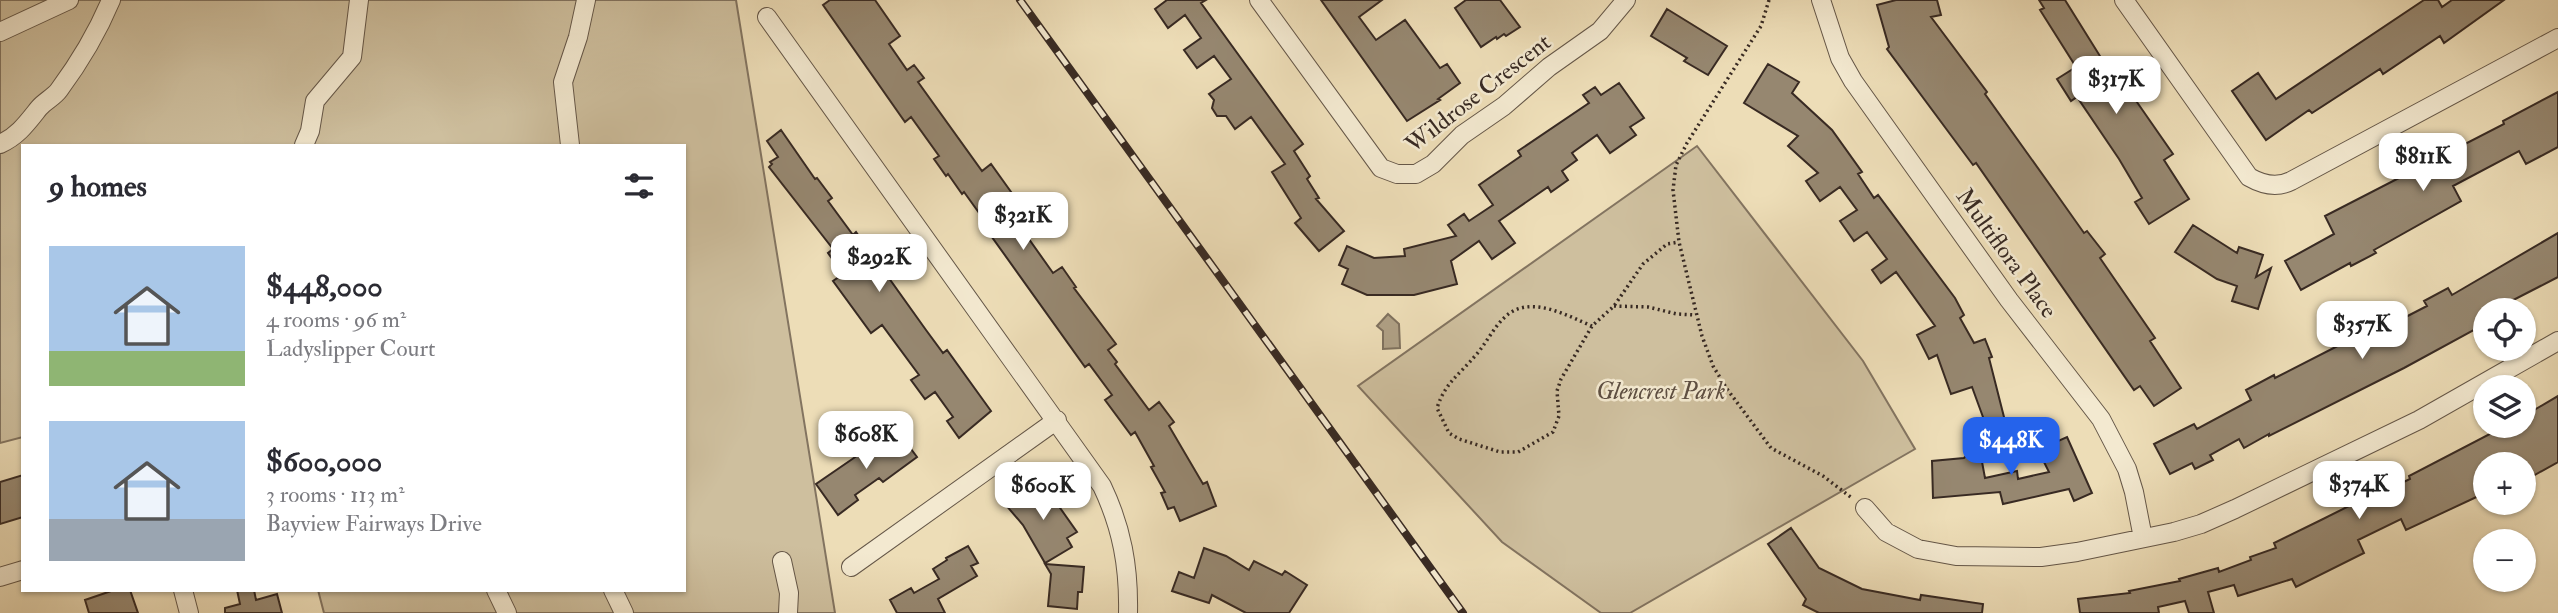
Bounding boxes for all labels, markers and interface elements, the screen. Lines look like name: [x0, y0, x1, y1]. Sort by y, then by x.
street label: Wildrose Crescent: [1398, 27, 1558, 161]
pin: $317K: [2067, 57, 2165, 116]
text: $317K: [2088, 64, 2144, 93]
pin: $811K: [2374, 134, 2472, 193]
text: $811K: [2395, 141, 2451, 170]
icon: filters: [620, 167, 658, 205]
text: 9 homes: [49, 168, 147, 205]
street label: Multiflora Place: [1949, 182, 2064, 324]
pin: $321K: [974, 192, 1072, 252]
text: $321K: [994, 200, 1052, 229]
pin: $292K: [830, 234, 928, 294]
text: $292K: [847, 242, 911, 271]
text: $448,000: [266, 268, 383, 305]
icon: home: [105, 274, 189, 358]
map controls: [2473, 298, 2536, 592]
button: locate: [2473, 298, 2536, 361]
pin: $357K: [2313, 302, 2411, 361]
text: 4 rooms · 96 m²: [266, 305, 406, 334]
text: $357K: [2333, 309, 2391, 338]
text: Ladyslipper Court: [266, 334, 435, 363]
button: layers: [2473, 375, 2536, 438]
park label: Glencrest Park: [1596, 376, 1726, 407]
pin: $608K: [817, 412, 915, 471]
pin: $448K: [1962, 418, 2060, 477]
text: $608K: [834, 419, 898, 448]
text: $448K: [1979, 425, 2043, 454]
text: $600,000: [266, 443, 382, 480]
icon: home: [105, 449, 189, 533]
button: +: [2473, 452, 2536, 515]
pin: $600K: [994, 462, 1092, 522]
pin: $374K: [2310, 462, 2408, 521]
text: $374K: [2329, 469, 2389, 498]
text: $600K: [1011, 470, 1075, 499]
text: 3 rooms · 113 m²: [266, 480, 405, 509]
text: Bayview Fairways Drive: [266, 509, 482, 538]
button: −: [2473, 529, 2536, 592]

